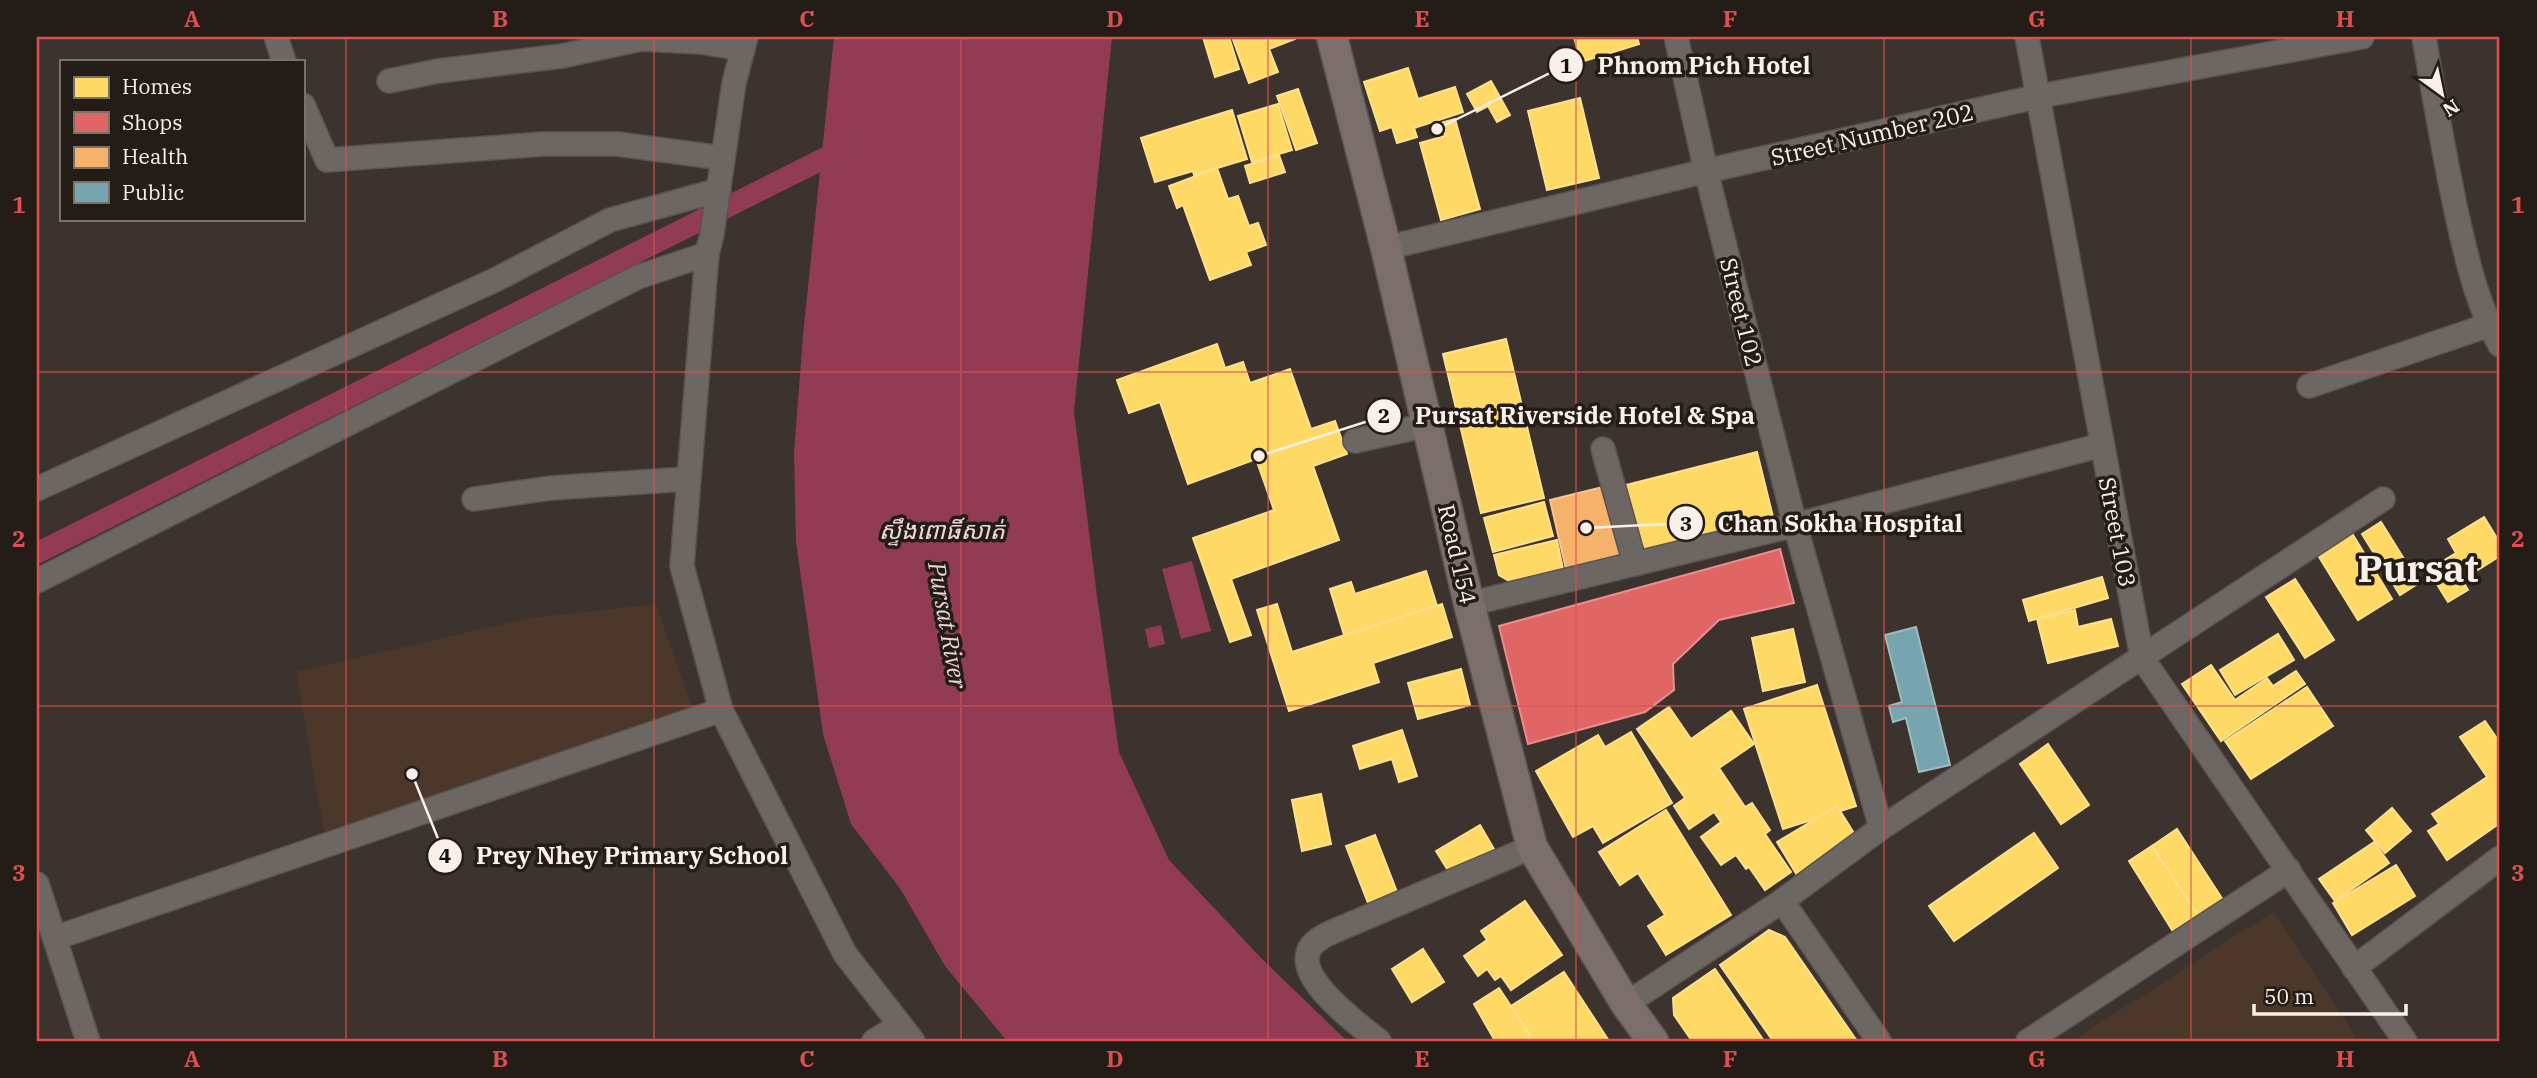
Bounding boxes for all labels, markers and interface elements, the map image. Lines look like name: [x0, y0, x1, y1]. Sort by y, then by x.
text: A: [184, 3, 200, 33]
text: B: [492, 3, 508, 33]
text: C: [799, 3, 815, 33]
text: D: [1106, 3, 1124, 33]
text: E: [1414, 3, 1430, 33]
text: F: [1723, 3, 1737, 33]
text: G: [2028, 3, 2046, 33]
text: H: [2336, 3, 2354, 33]
callout: Phnom Pich Hotel: [1548, 43, 1824, 88]
text: Phnom Pich Hotel: [1598, 49, 1811, 81]
text: 1: [1560, 51, 1572, 79]
legend: [60, 60, 304, 220]
north arrow: [2408, 60, 2478, 130]
text: Homes: [122, 72, 192, 100]
text: N: [2438, 94, 2464, 122]
street label: Street Number 202: [1768, 96, 1976, 172]
text: Shops: [122, 108, 182, 136]
text: Health: [122, 142, 188, 170]
text: Public: [122, 178, 184, 206]
text: 1: [12, 189, 26, 219]
text: 1: [2511, 189, 2525, 219]
street label: Street 102: [1714, 254, 1770, 370]
callout: Pursat Riverside Hotel & Spa: [1366, 393, 1769, 438]
text: Pursat Riverside Hotel & Spa: [1415, 399, 1755, 431]
text: 2: [1378, 401, 1390, 429]
street label: Street 103: [2093, 474, 2143, 590]
street label: Road 154: [1432, 501, 1484, 607]
callout: Chan Sokha Hospital: [1669, 501, 1977, 546]
text: Chan Sokha Hospital: [1718, 507, 1963, 539]
text: 3: [1680, 509, 1692, 537]
water label: ស្ទឹងពោធិ៍សាត់: [879, 514, 1007, 546]
text: 2: [12, 523, 26, 553]
text: 2: [2511, 523, 2525, 553]
district label: Pursat: [2357, 544, 2479, 592]
water label: Pursat River: [921, 558, 975, 692]
callout: Prey Nhey Primary School: [427, 833, 803, 878]
text: Prey Nhey Primary School: [476, 839, 788, 871]
text: 4: [439, 841, 451, 869]
text: 3: [12, 857, 26, 887]
text: 3: [2511, 857, 2525, 887]
scale bar: [2254, 973, 2406, 1017]
text: 50 m: [2264, 982, 2314, 1010]
text: A: [184, 1043, 200, 1073]
text: B: [492, 1043, 508, 1073]
text: C: [799, 1043, 815, 1073]
text: D: [1106, 1043, 1124, 1073]
text: E: [1414, 1043, 1430, 1073]
text: F: [1723, 1043, 1737, 1073]
text: G: [2028, 1043, 2046, 1073]
text: H: [2336, 1043, 2354, 1073]

